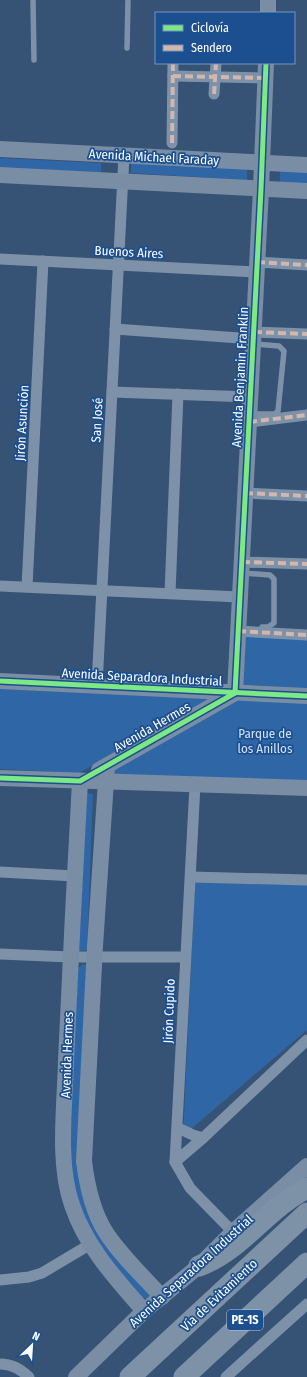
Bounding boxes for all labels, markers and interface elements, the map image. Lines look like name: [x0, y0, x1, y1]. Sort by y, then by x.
legend: [155, 12, 295, 64]
text: Ciclovía: [191, 21, 229, 35]
text: Sendero: [191, 41, 232, 55]
street label: Avenida Michael Faraday: [88, 146, 220, 168]
street label: Buenos Aires: [94, 243, 164, 261]
street label: Avenida Benjamin Franklin: [229, 306, 251, 448]
street label: Jirón Asunción: [13, 385, 31, 461]
street label: San José: [88, 397, 106, 443]
street label: Avenida Separadora Industrial: [61, 665, 223, 689]
street label: Avenida Hermes: [111, 699, 194, 755]
park label: Parque de los Anillos: [238, 726, 293, 756]
street label: Jirón Cupido: [160, 978, 178, 1044]
street label: Avenida Hermes: [58, 1011, 76, 1098]
street label: Avenida Separadora Industrial: [126, 1211, 256, 1330]
street label: Vía de Evitamiento: [178, 1256, 260, 1334]
road number: PE-1S: [227, 1310, 263, 1330]
north arrow: [12, 1325, 52, 1365]
text: N: [30, 1329, 42, 1344]

